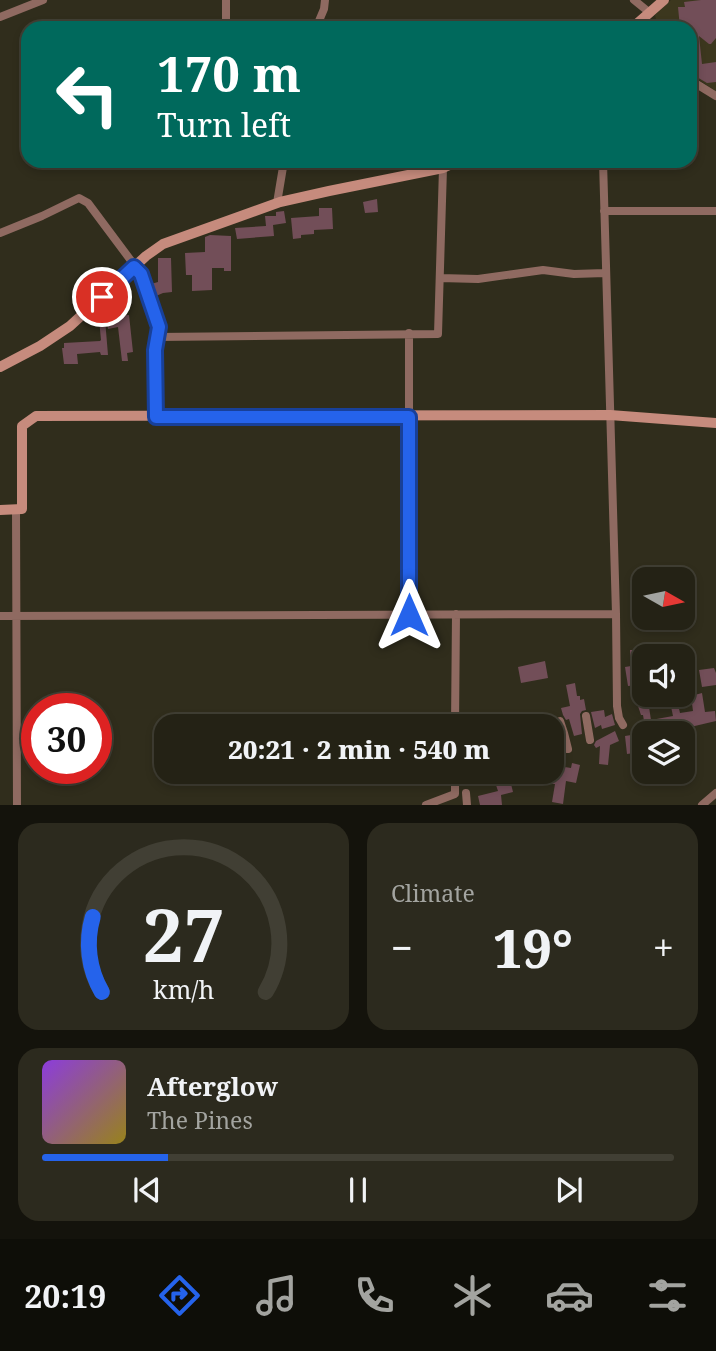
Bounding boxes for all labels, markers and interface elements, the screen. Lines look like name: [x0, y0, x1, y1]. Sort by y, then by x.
text: 170 m: [157, 40, 301, 106]
icon: left: [42, 49, 133, 140]
text: Turn left: [157, 103, 291, 146]
pin: [72, 267, 132, 327]
icon: arrive: [83, 278, 121, 316]
north arrow: [632, 567, 695, 630]
map controls: [632, 567, 695, 784]
position arrow: [372, 578, 446, 652]
button: sound: [632, 644, 695, 707]
speed limit sign: 30: [21, 693, 112, 784]
button: layers: [632, 721, 695, 784]
text: 20:21 · 2 min · 540 m: [228, 731, 490, 767]
text: Climate: [391, 877, 475, 909]
text: 27: [142, 885, 225, 984]
text: 19°: [493, 912, 573, 983]
text: −: [391, 921, 413, 973]
text: +: [653, 921, 674, 973]
text: km/h: [153, 972, 214, 1006]
text: Afterglow: [147, 1068, 278, 1104]
text: The Pines: [147, 1104, 253, 1136]
icon: previous: [128, 1171, 166, 1209]
icon: pause: [339, 1171, 377, 1209]
icon: next: [550, 1171, 588, 1209]
icon: directions: [155, 1271, 204, 1320]
icon: music: [252, 1271, 301, 1320]
icon: phone: [350, 1271, 399, 1320]
icon: climate: [448, 1271, 497, 1320]
icon: car: [545, 1271, 594, 1320]
icon: filters: [643, 1271, 692, 1320]
text: 20:19: [24, 1274, 106, 1317]

